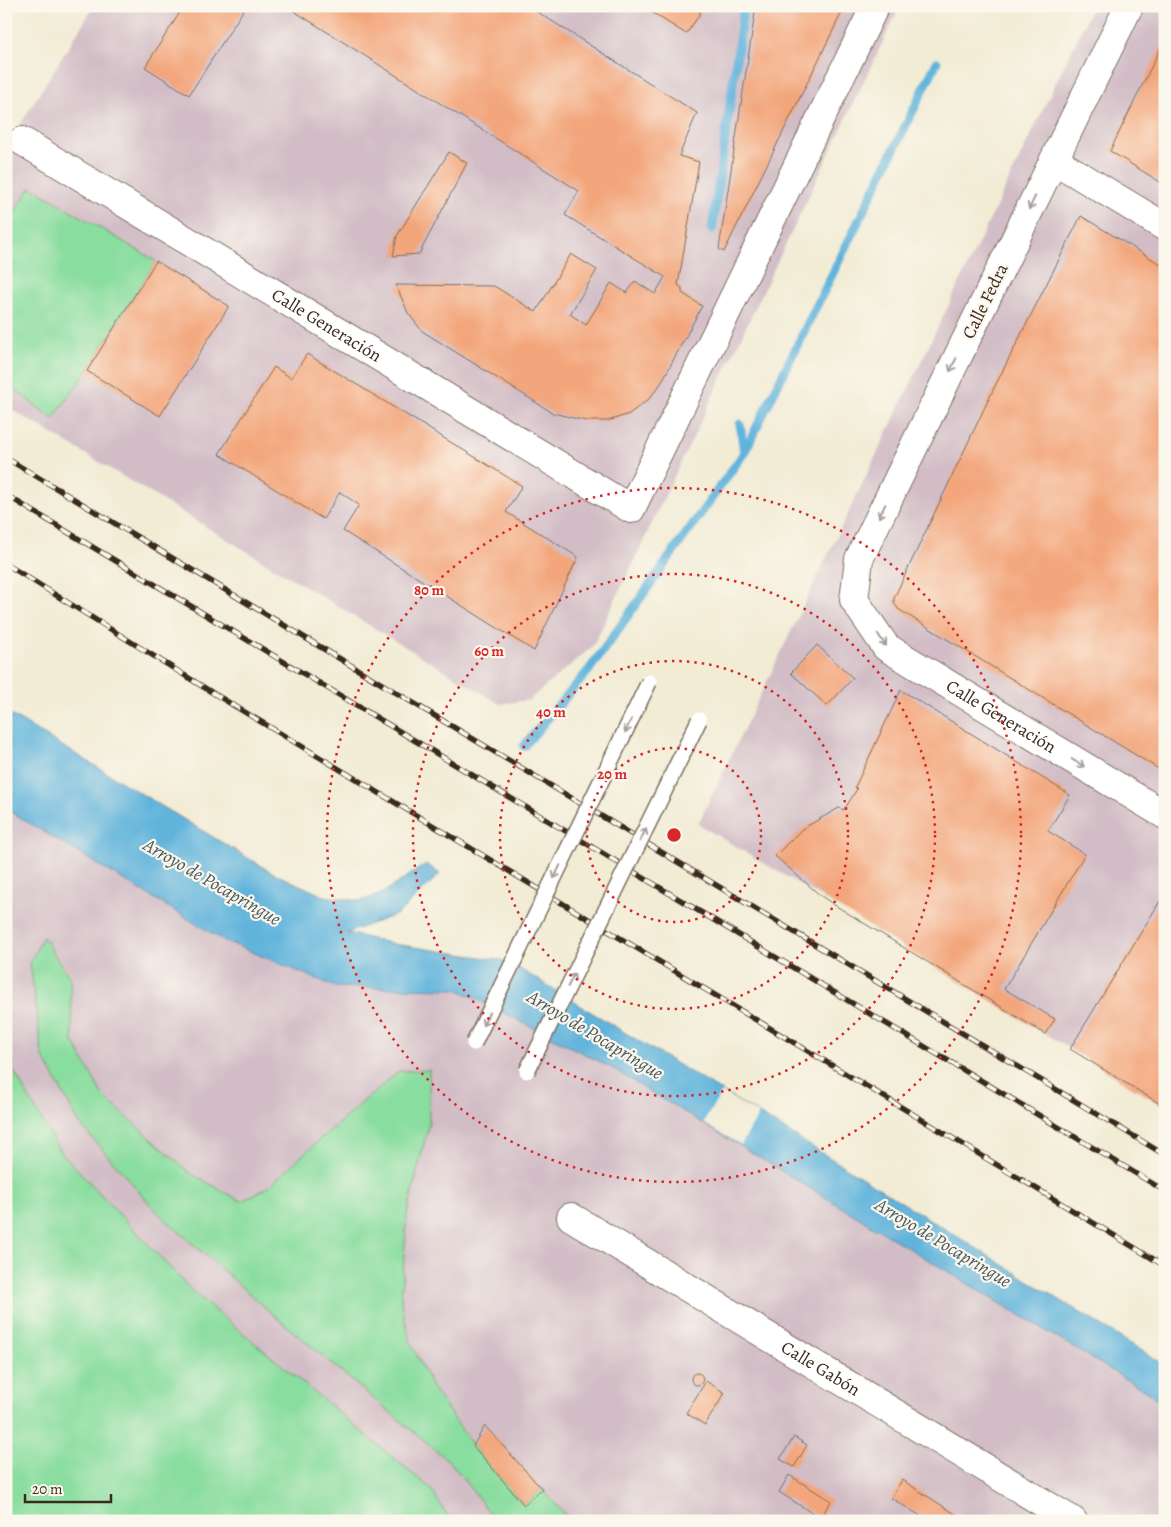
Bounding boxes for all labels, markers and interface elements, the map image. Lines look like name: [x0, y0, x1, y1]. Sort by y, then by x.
one-way arrow: [1027, 196, 1037, 211]
street label: Calle Fedra: [956, 259, 1014, 343]
street label: Calle Generación: [267, 283, 386, 368]
one-way arrow: [948, 357, 957, 372]
one-way arrow: [877, 503, 886, 518]
text: 80 m: [414, 580, 444, 600]
one-way arrow: [877, 633, 887, 647]
text: 60 m: [474, 641, 504, 661]
street label: Calle Generación: [942, 674, 1061, 759]
text: 40 m: [536, 702, 566, 722]
one-way arrow: [623, 718, 632, 733]
one-way arrow: [1071, 758, 1085, 768]
text: 20 m: [597, 764, 627, 784]
centre of rings: [665, 826, 683, 844]
one-way arrow: [638, 827, 648, 842]
water label: Arroyo de Pocapringue: [138, 832, 286, 932]
one-way arrow: [552, 865, 562, 880]
one-way arrow: [567, 973, 577, 988]
water label: Arroyo de Pocapringue: [521, 984, 668, 1086]
one-way arrow: [481, 1011, 491, 1026]
water label: Arroyo de Pocapringue: [869, 1192, 1016, 1294]
street label: Calle Gabón: [777, 1335, 865, 1401]
scale bar: [25, 1472, 111, 1504]
text: 20 m: [32, 1479, 63, 1499]

